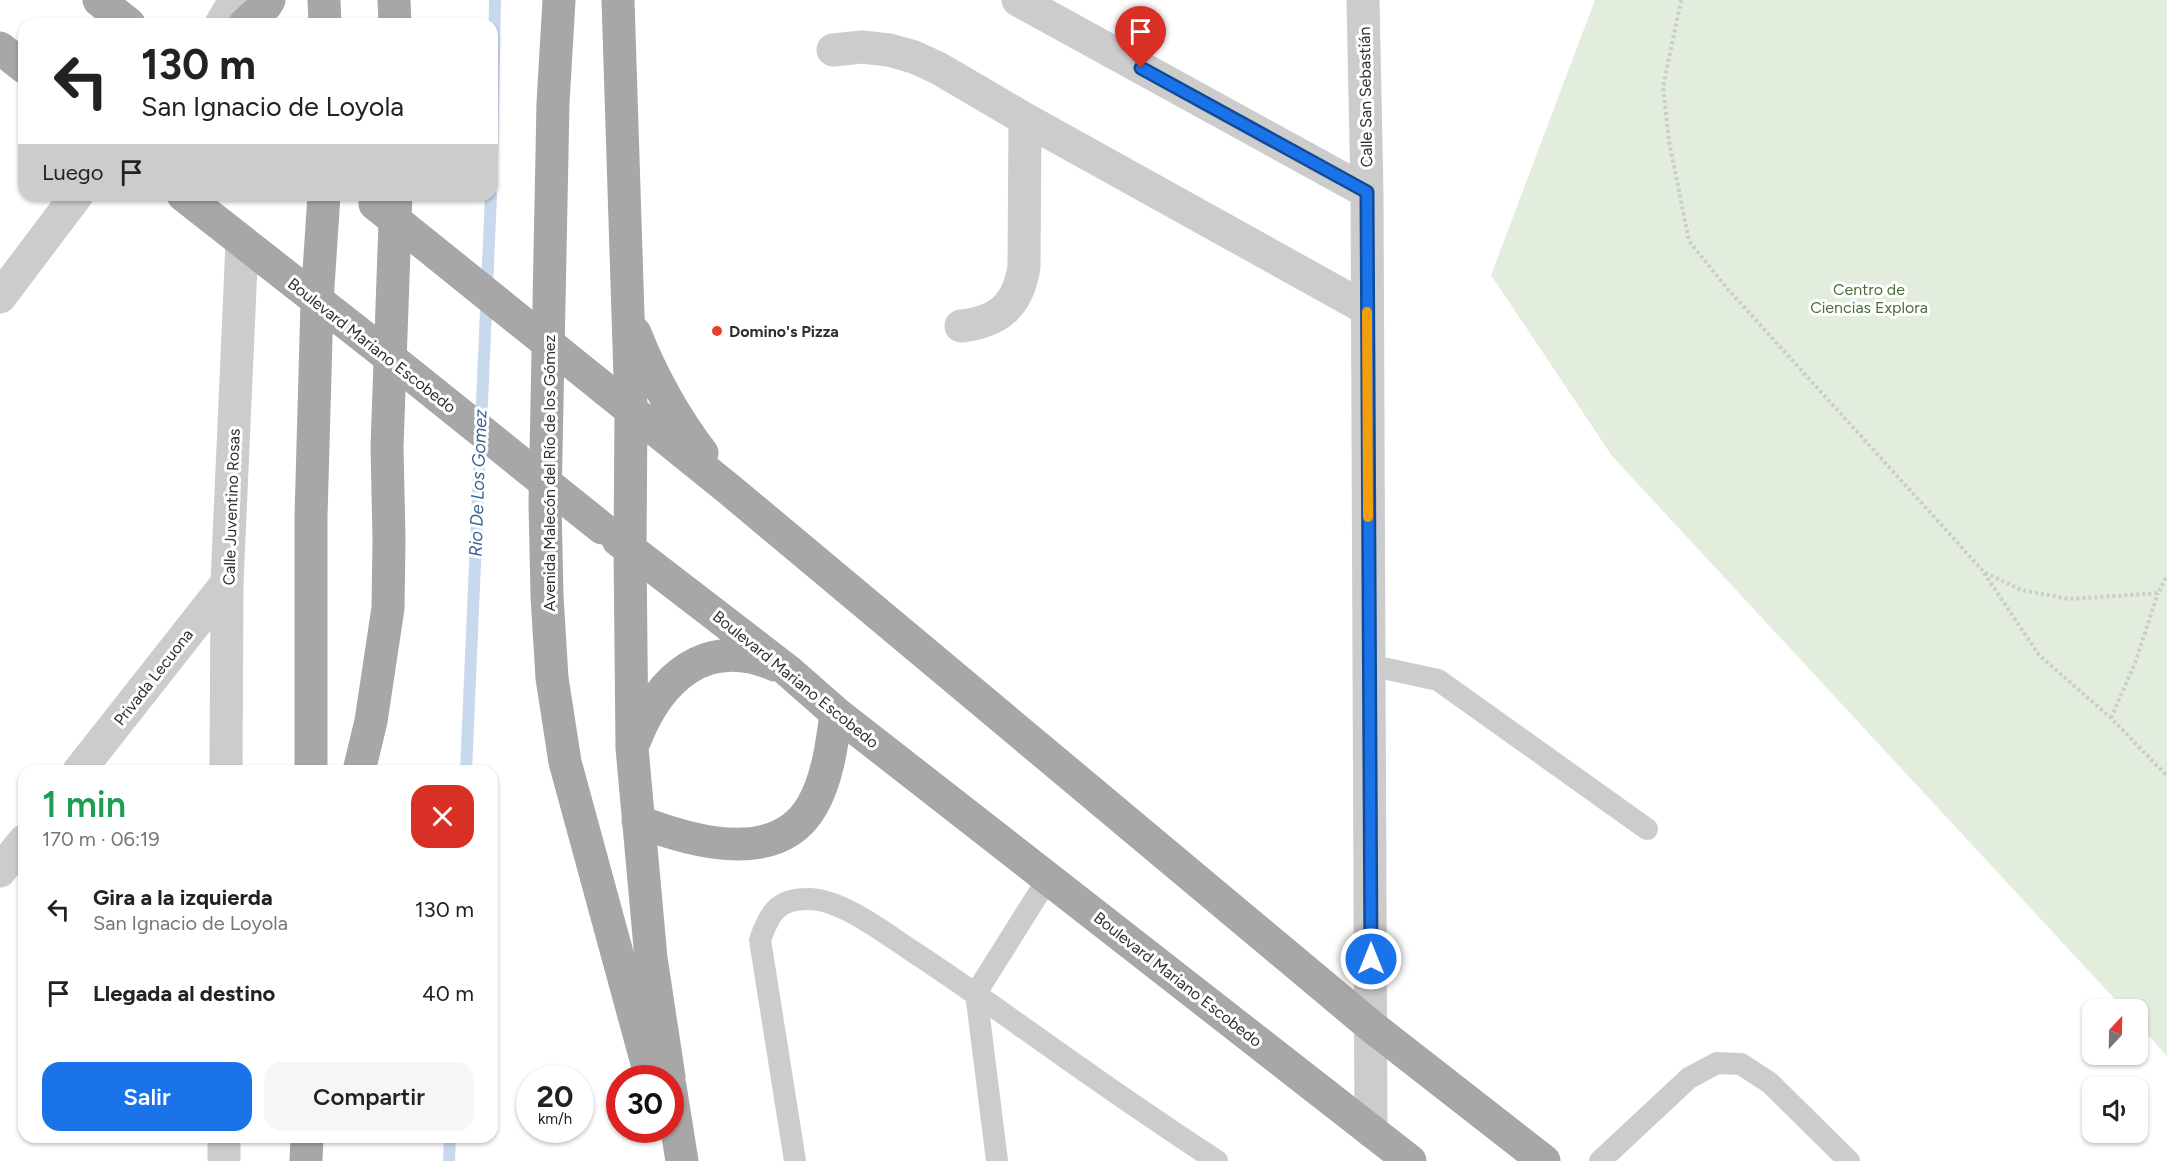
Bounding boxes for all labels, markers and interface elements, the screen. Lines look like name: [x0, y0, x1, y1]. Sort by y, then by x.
pin: [1115, 6, 1166, 68]
icon: arrive: [1124, 15, 1157, 48]
street label: Calle San Sebastián: [1355, 26, 1376, 167]
text: 130 m: [141, 39, 256, 90]
icon: left: [42, 42, 120, 120]
text: San Ignacio de Loyola: [141, 90, 404, 123]
icon: arrive: [115, 156, 148, 189]
text: Luego: [42, 159, 103, 186]
street label: Boulevard Mariano Escobedo: [284, 274, 459, 417]
park label: Centro de Ciencias Explora: [1810, 280, 1928, 317]
place label: Domino's Pizza: [729, 322, 839, 341]
marker: Domino's Pizza: [710, 324, 724, 338]
street label: Avenida Malecón del Río de los Gómez: [540, 334, 559, 611]
water label: Rio De Los Gomez: [464, 409, 492, 557]
street label: Calle Juventino Rosas: [219, 428, 244, 586]
street label: Boulevard Mariano Escobedo: [709, 607, 882, 752]
street label: Privada Lecuona: [110, 625, 197, 729]
text: 1 min: [42, 783, 126, 826]
button: close: [411, 785, 474, 848]
text: 170 m · 06:19: [42, 827, 160, 851]
text: Gira a la izquierda: [93, 884, 273, 911]
icon: left: [42, 893, 75, 926]
text: 130 m: [415, 896, 474, 923]
street label: Boulevard Mariano Escobedo: [1090, 908, 1265, 1051]
text: San Ignacio de Loyola: [93, 911, 288, 935]
position arrow: [1339, 927, 1403, 991]
icon: arrive: [42, 977, 75, 1010]
text: Llegada al destino: [93, 980, 275, 1007]
text: 40 m: [422, 980, 474, 1007]
north arrow: [2082, 999, 2148, 1065]
map controls: [2082, 999, 2148, 1143]
button: Salir: [42, 1062, 252, 1131]
button: Compartir: [264, 1062, 474, 1131]
speed limit sign: 30: [606, 1065, 684, 1143]
button: sound: [2082, 1077, 2148, 1143]
text: 20: [537, 1078, 573, 1115]
text: km/h: [538, 1110, 572, 1128]

